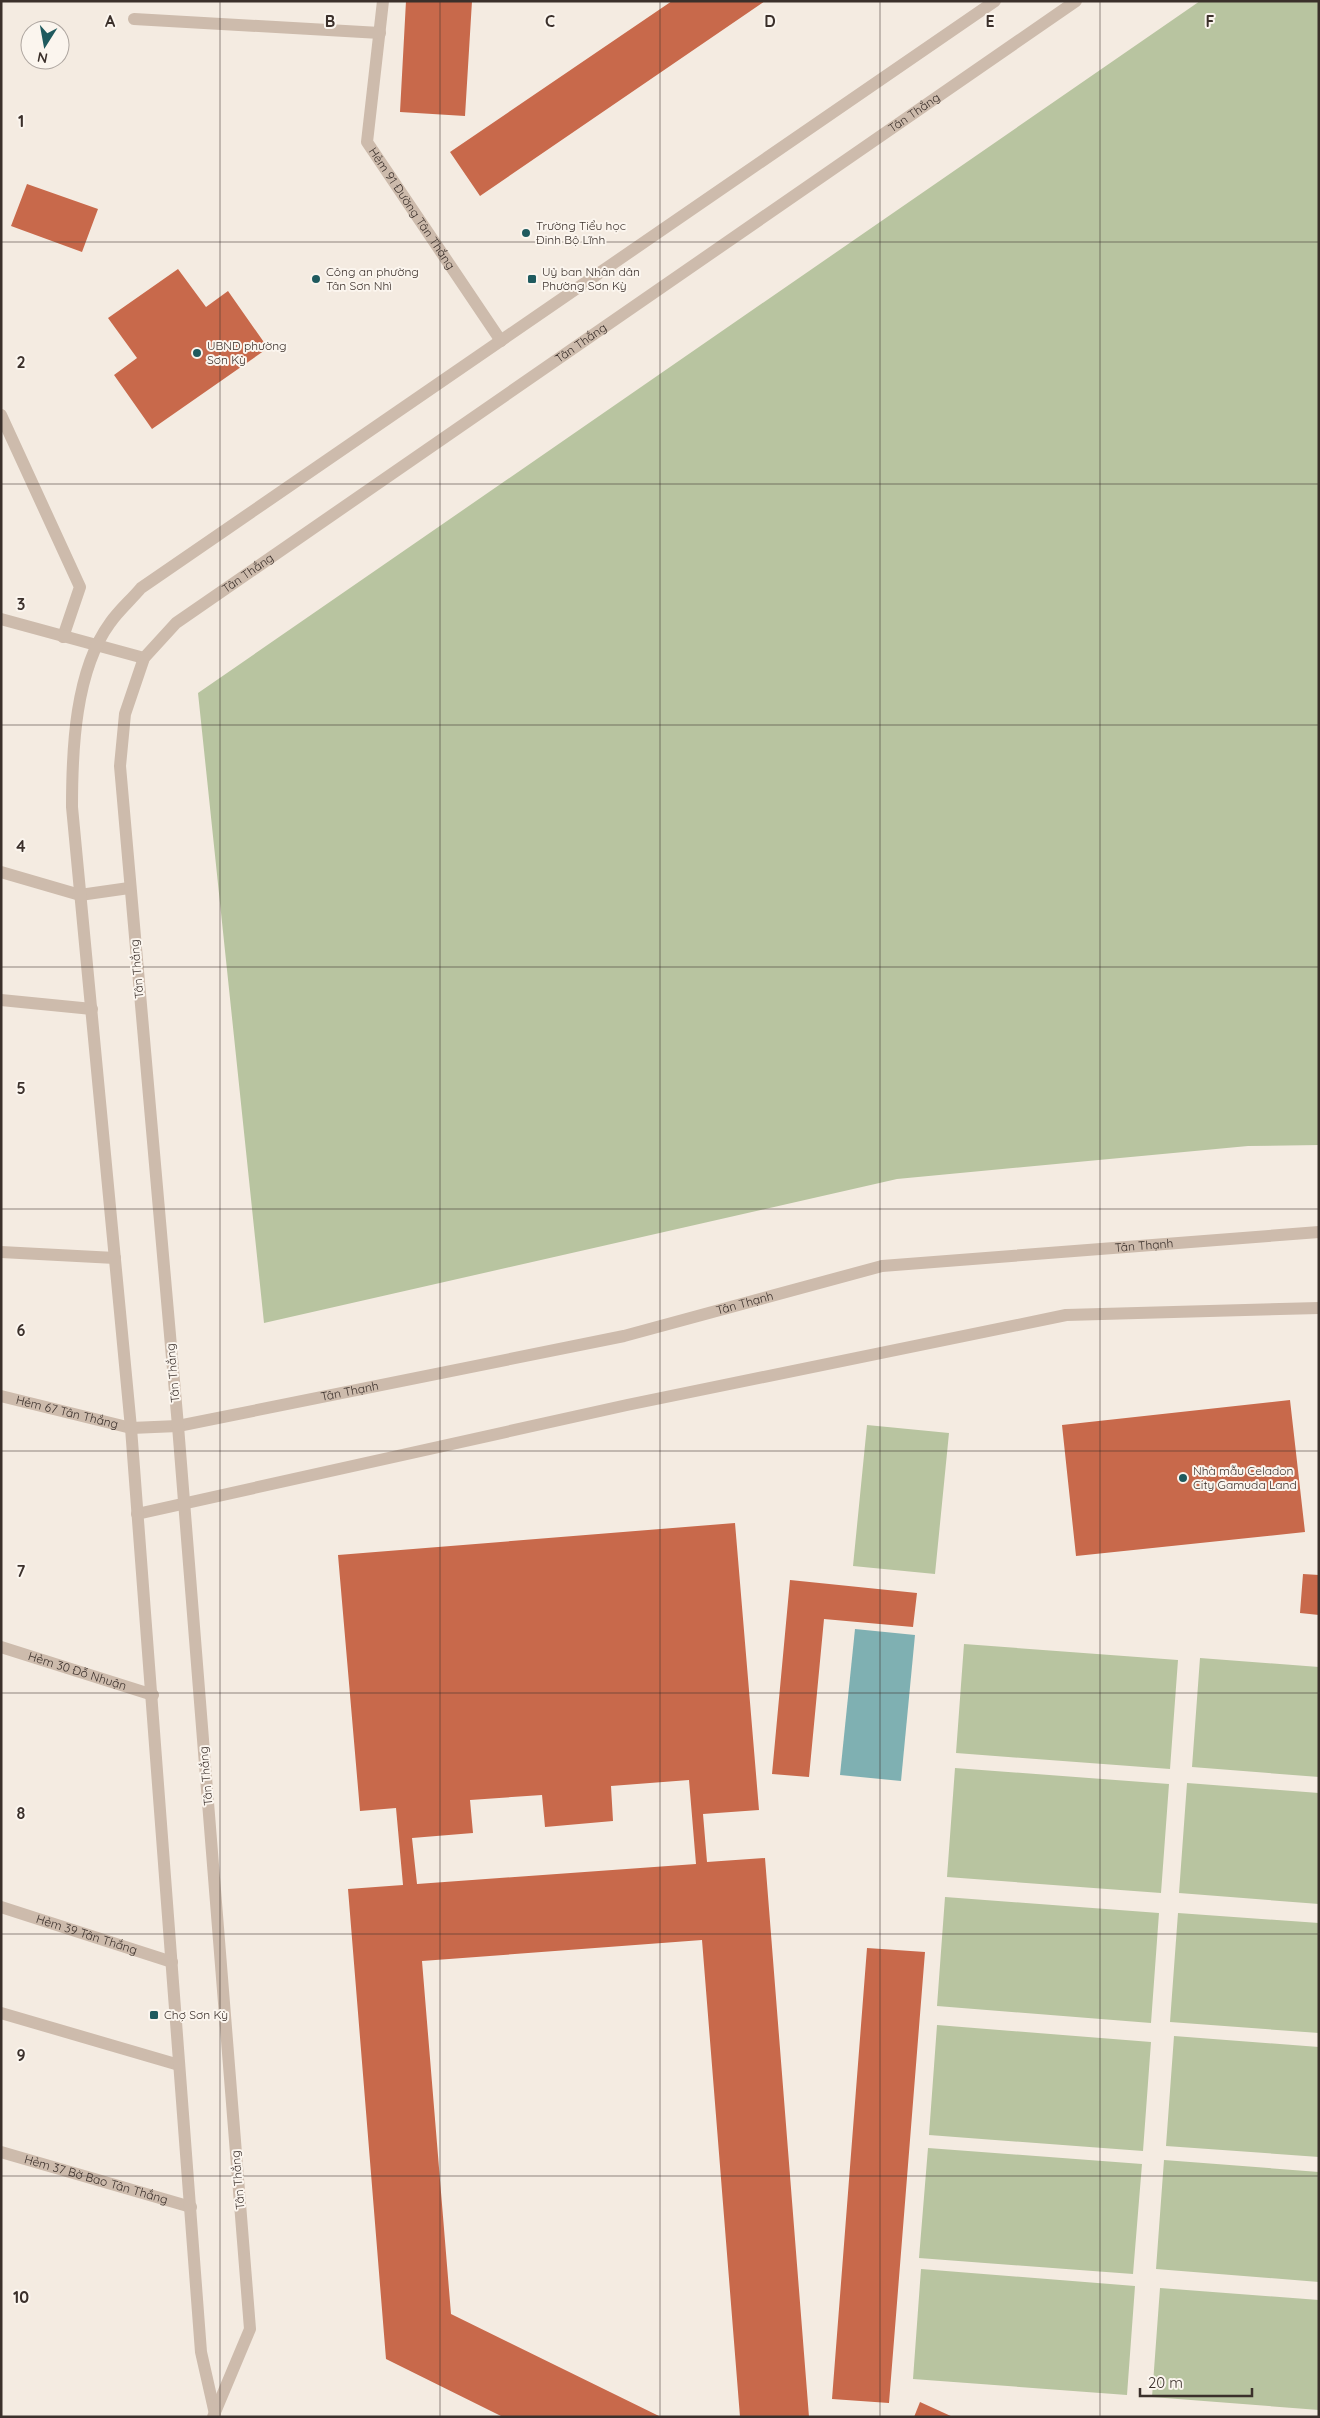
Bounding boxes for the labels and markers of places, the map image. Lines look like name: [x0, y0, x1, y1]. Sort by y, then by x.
place label: Trường Tiểu học Đinh Bộ Lĩnh: [536, 218, 626, 247]
marker: Trường Tiểu học Đinh Bộ Lĩnh: [520, 227, 532, 239]
place label: Công an phường Tân Sơn Nhì: [326, 264, 419, 293]
place label: Uỷ ban Nhân dân Phường Sơn Kỳ: [542, 264, 640, 293]
marker: Công an phường Tân Sơn Nhì: [310, 273, 322, 285]
marker: Uỷ ban Nhân dân Phường Sơn Kỳ: [526, 273, 538, 285]
place label: UBND phường Sơn Kỳ: [207, 338, 287, 367]
marker: UBND phường Sơn Kỳ: [191, 347, 203, 359]
place label: Nhà mẫu Celadon City Gamuda Land: [1193, 1463, 1297, 1492]
marker: Nhà mẫu Celadon City Gamuda Land: [1177, 1472, 1189, 1484]
place label: Chợ Sơn Kỳ: [164, 2007, 228, 2022]
marker: Chợ Sơn Kỳ: [148, 2009, 160, 2021]

